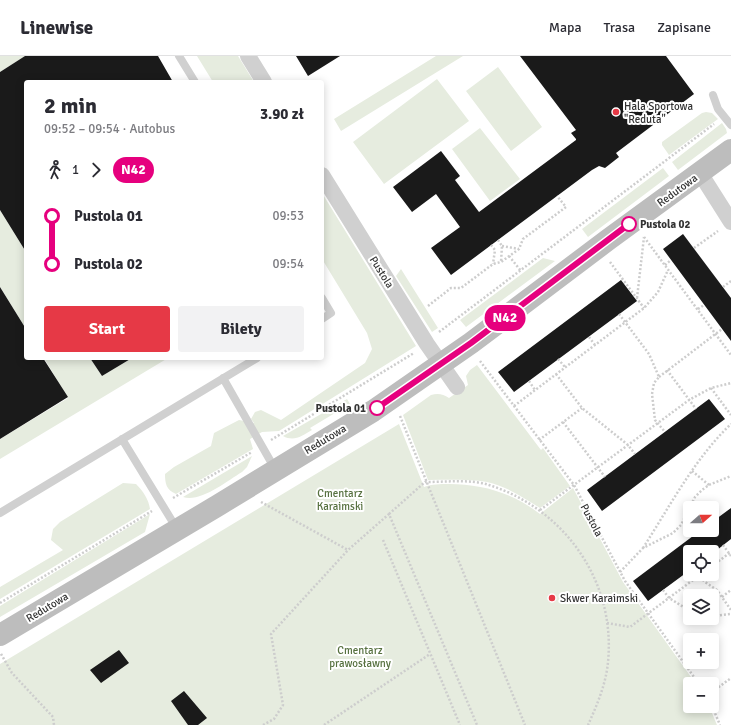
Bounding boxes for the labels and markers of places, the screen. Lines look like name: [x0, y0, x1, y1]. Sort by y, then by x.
place label: Hala Sportowa "Reduta": [624, 100, 693, 126]
marker: Hala Sportowa "Reduta": [611, 107, 621, 117]
marker: Pustola 02: [621, 216, 637, 232]
place label: Pustola 02: [640, 218, 691, 231]
marker: Pustola 01: [369, 400, 385, 416]
place label: Pustola 01: [316, 402, 366, 415]
place label: Skwer Karaimski: [560, 592, 638, 605]
marker: Skwer Karaimski: [547, 593, 557, 603]

